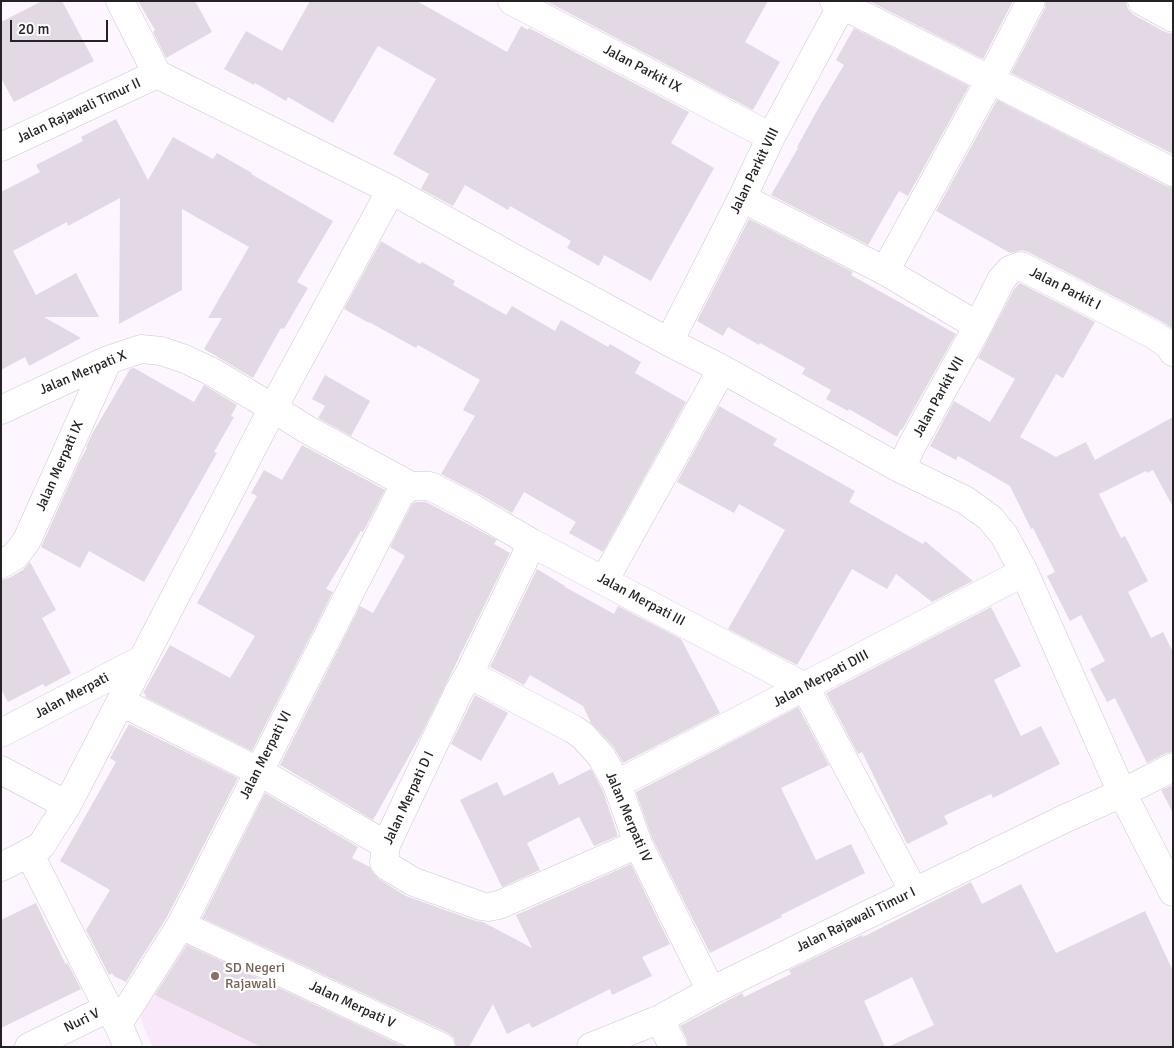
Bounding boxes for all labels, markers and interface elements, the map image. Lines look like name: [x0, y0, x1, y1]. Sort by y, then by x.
scale bar: [12, 10, 110, 42]
text: 20 m: [18, 20, 49, 38]
street label: Jalan Parkit IX: [600, 41, 684, 97]
street label: Jalan Rajawali Timur II: [14, 75, 144, 147]
street label: Jalan Parkit VIII: [727, 125, 783, 217]
street label: Jalan Parkit I: [1027, 264, 1103, 314]
street label: Jalan Merpati X: [37, 347, 129, 399]
street label: Jalan Parkit VII: [910, 354, 968, 440]
street label: Jalan Merpati IX: [33, 418, 87, 514]
street label: Jalan Merpati III: [594, 570, 688, 630]
street label: Jalan Merpati DIII: [770, 647, 872, 711]
street label: Jalan Merpati: [32, 669, 112, 723]
street label: Jalan Merpati VI: [237, 708, 295, 802]
street label: Jalan Merpati D I: [380, 749, 438, 847]
street label: Jalan Merpati IV: [601, 769, 655, 865]
street label: Jalan Rajawali Timur I: [793, 884, 919, 956]
place label: SD Negeri Rajawali: [225, 960, 285, 992]
marker: SD Negeri Rajawali: [209, 970, 221, 982]
street label: Jalan Merpati V: [306, 978, 398, 1032]
street label: Nuri V: [61, 1005, 103, 1037]

